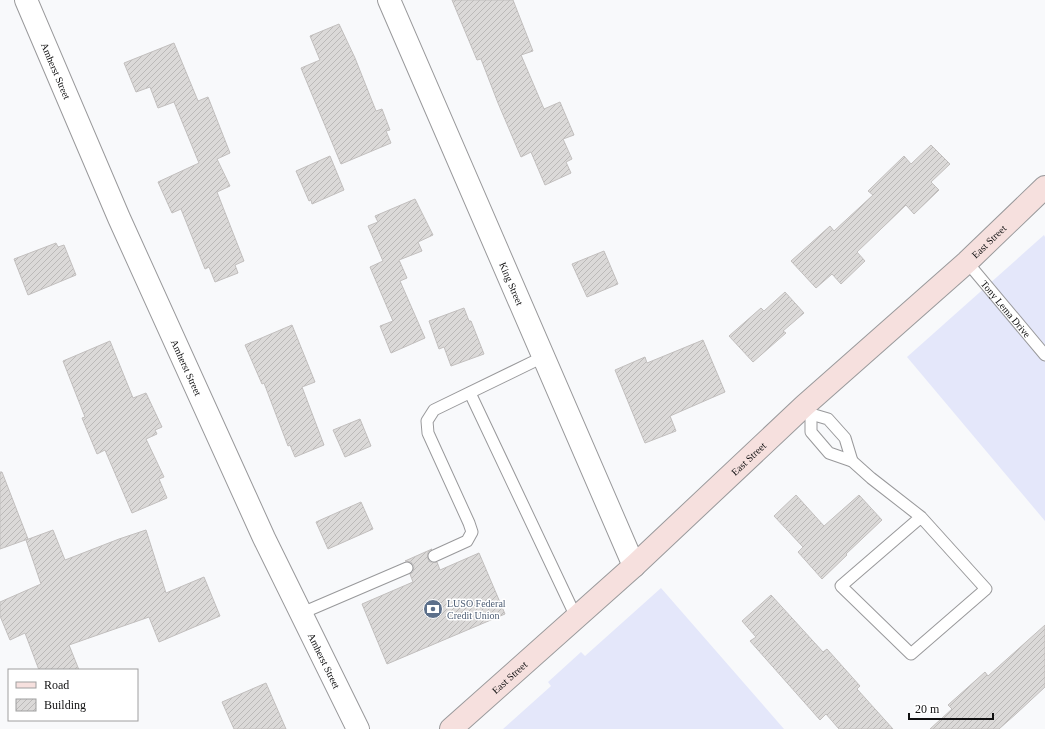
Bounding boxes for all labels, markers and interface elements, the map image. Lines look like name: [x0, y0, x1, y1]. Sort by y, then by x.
street label: Amherst Street: [39, 41, 73, 101]
street label: East Street: [970, 223, 1008, 260]
street label: King Street: [497, 261, 526, 307]
street label: Tony Lema Drive: [979, 278, 1033, 340]
street label: Amherst Street: [169, 338, 204, 398]
street label: East Street: [729, 440, 768, 478]
bank icon: LUSO Federal Credit Union: [422, 598, 444, 620]
place label: LUSO Federal Credit Union: [447, 598, 506, 621]
street label: Amherst Street: [306, 631, 342, 691]
street label: East Street: [490, 659, 530, 696]
legend: [8, 669, 138, 721]
text: Road: [44, 678, 69, 692]
scale bar: [909, 695, 993, 721]
text: Building: [44, 698, 86, 712]
text: 20 m: [915, 702, 940, 716]

